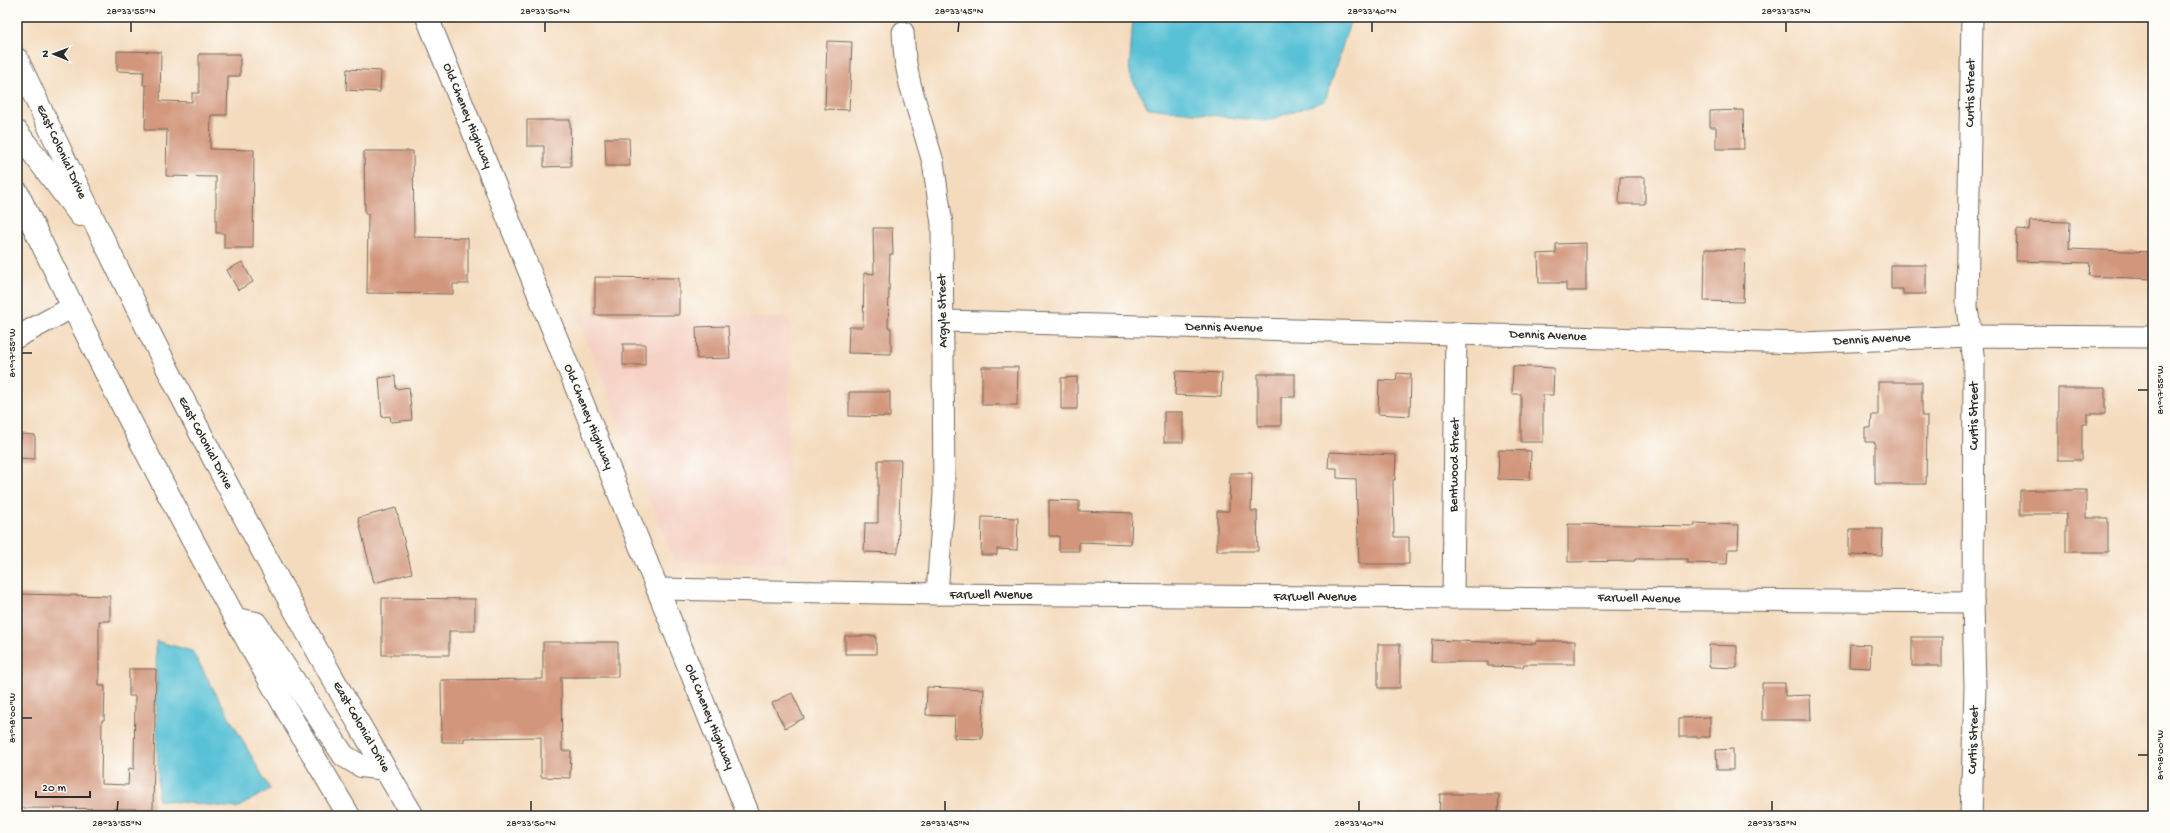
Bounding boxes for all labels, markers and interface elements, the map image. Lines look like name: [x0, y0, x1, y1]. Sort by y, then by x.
text: 28°33'55"N: [107, 6, 156, 18]
text: 28°33'50"N: [520, 6, 570, 18]
text: 28°33'45"N: [935, 6, 984, 18]
text: 28°33'40"N: [1348, 6, 1397, 18]
text: 28°33'35"N: [1762, 6, 1811, 18]
north arrow: [34, 34, 74, 74]
text: N: [40, 50, 52, 58]
street label: Curtis Street: [1963, 57, 1979, 127]
street label: Old Cheney Highway: [439, 61, 495, 172]
street label: East Colonial Drive: [33, 102, 90, 202]
street label: Argyle Street: [935, 272, 951, 348]
street label: Dennis Avenue: [1184, 320, 1263, 336]
street label: Dennis Avenue: [1508, 327, 1587, 345]
text: 81°17'55"W: [7, 328, 19, 377]
street label: Dennis Avenue: [1832, 330, 1911, 350]
street label: Old Cheney Highway: [560, 362, 616, 473]
text: 81°17'55"W: [2155, 365, 2167, 414]
street label: Curtis Street: [1967, 380, 1982, 450]
street label: East Colonial Drive: [174, 394, 236, 492]
street label: Bentwood Street: [1447, 416, 1463, 513]
street label: Farwell Avenue: [948, 588, 1033, 603]
street label: Farwell Avenue: [1272, 590, 1357, 605]
street label: Farwell Avenue: [1596, 591, 1681, 607]
street label: Old Cheney Highway: [681, 662, 737, 773]
street label: East Colonial Drive: [329, 679, 393, 775]
text: 81°18'00"W: [7, 692, 19, 743]
street label: Curtis Street: [1965, 704, 1983, 774]
text: 81°18'00"W: [2155, 729, 2167, 780]
scale bar: [36, 773, 90, 799]
text: 20 m: [42, 782, 67, 796]
text: 28°33'55"N: [93, 818, 142, 830]
text: 28°33'50"N: [506, 818, 556, 830]
text: 28°33'45"N: [921, 818, 970, 830]
text: 28°33'40"N: [1335, 818, 1384, 830]
text: 28°33'35"N: [1748, 818, 1797, 830]

